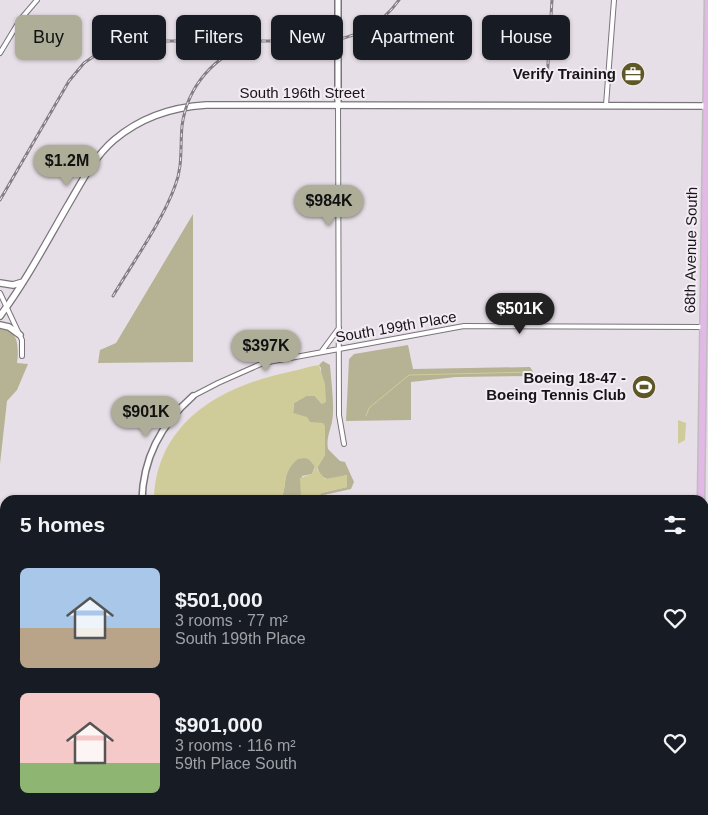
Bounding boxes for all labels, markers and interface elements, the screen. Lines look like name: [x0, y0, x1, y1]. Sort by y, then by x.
chip: Buy: [15, 15, 82, 60]
chip: Rent: [92, 15, 166, 60]
chip: Filters: [176, 15, 261, 60]
chip: New: [271, 15, 343, 60]
chip: Apartment: [353, 15, 472, 60]
chip: House: [482, 15, 570, 60]
office icon: Verify Training: [620, 61, 646, 87]
place label: Verify Training: [513, 65, 616, 82]
street label: South 196th Street: [239, 84, 365, 101]
pin: $1.2M: [32, 144, 102, 187]
text: $1.2M: [45, 152, 89, 169]
pin: $984K: [294, 184, 364, 227]
street label: 68th Avenue South: [681, 187, 700, 313]
text: $984K: [305, 192, 353, 209]
pin: $501K: [485, 292, 555, 335]
text: $501K: [496, 300, 544, 317]
street label: South 199th Place: [334, 307, 458, 346]
pin: $397K: [231, 330, 301, 372]
text: $397K: [242, 337, 290, 354]
place label: Boeing 18-47 - Boeing Tennis Club: [486, 369, 626, 403]
sports icon: Boeing 18-47 - Boeing Tennis Club: [631, 374, 657, 400]
pin: $901K: [111, 396, 181, 438]
text: $901K: [122, 403, 170, 420]
icon: filters: [661, 511, 689, 539]
text: 5 homes: [20, 513, 105, 536]
icon: home: [60, 588, 120, 648]
text: $501,000: [175, 588, 263, 611]
icon: heart: [661, 604, 689, 632]
text: 3 rooms · 77 m²: [175, 612, 288, 629]
text: South 199th Place: [175, 630, 306, 647]
icon: home: [60, 713, 120, 773]
text: $901,000: [175, 713, 263, 736]
icon: heart: [661, 729, 689, 757]
text: 3 rooms · 116 m²: [175, 737, 296, 754]
text: 59th Place South: [175, 755, 297, 772]

